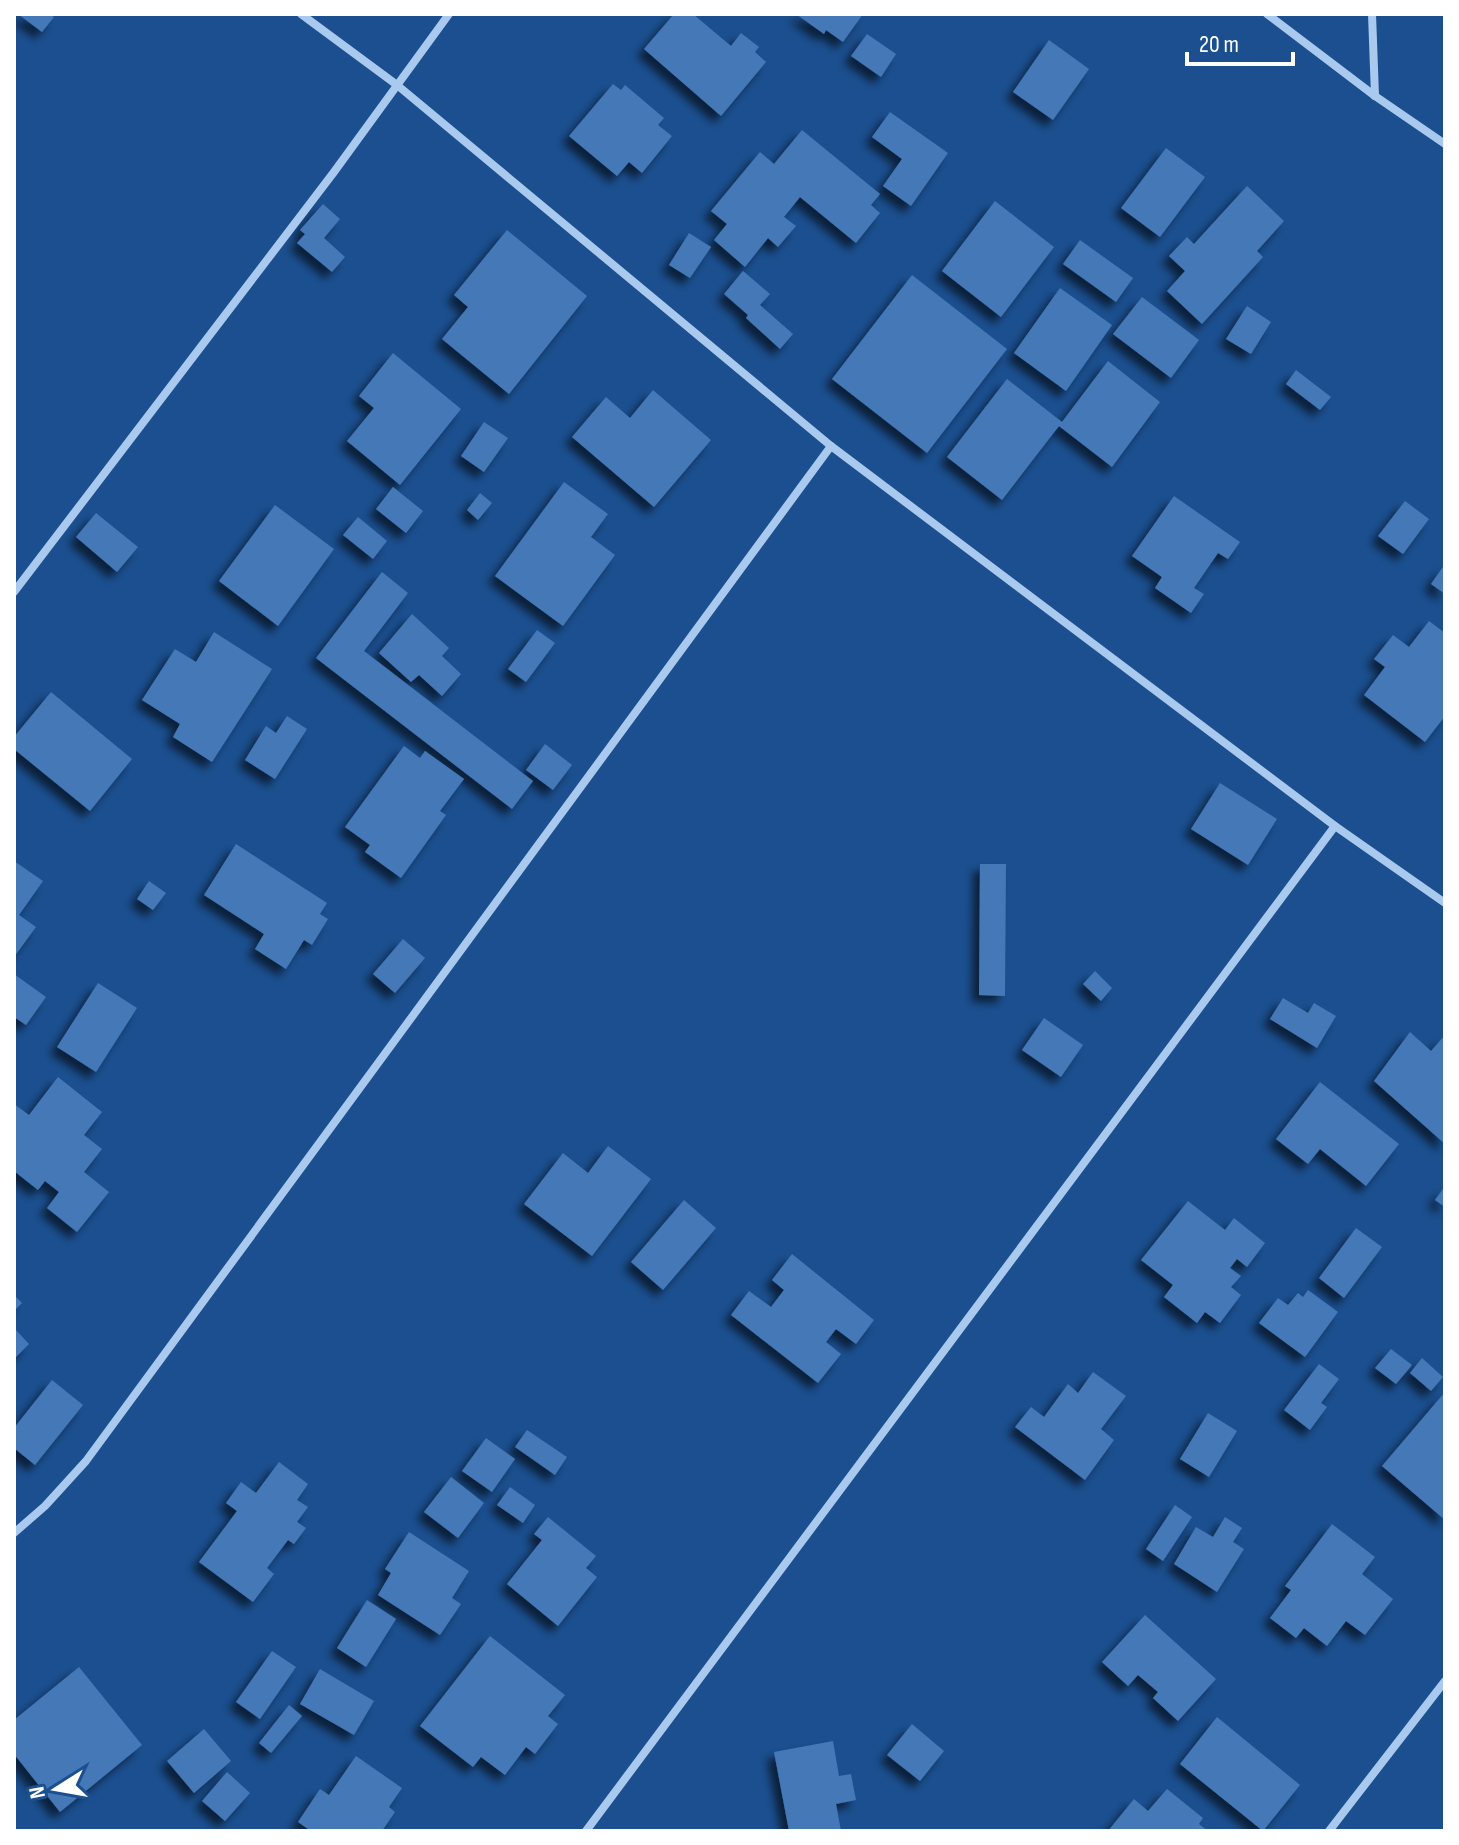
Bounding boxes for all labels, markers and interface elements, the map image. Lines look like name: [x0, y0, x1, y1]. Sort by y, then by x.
scale bar: [1187, 16, 1293, 66]
text: 20 m: [1199, 30, 1239, 59]
north arrow: [16, 1749, 96, 1829]
text: N: [23, 1784, 52, 1801]

